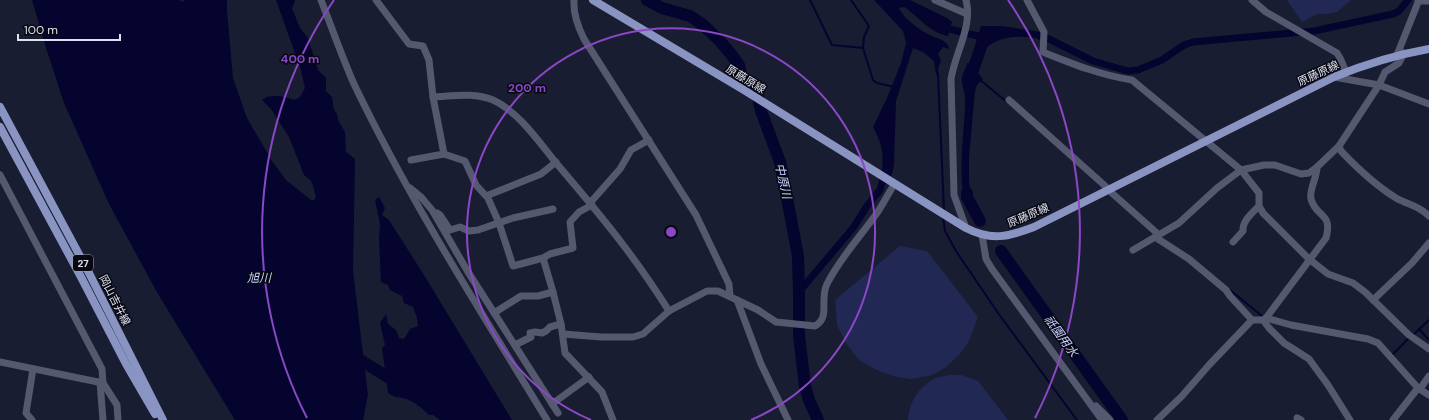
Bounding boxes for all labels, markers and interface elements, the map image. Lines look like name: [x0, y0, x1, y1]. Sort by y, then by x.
scale bar: [18, 16, 120, 42]
text: 100 m: [24, 22, 58, 38]
text: 400 m: [281, 51, 319, 67]
street label: 原藤原線: [1295, 57, 1341, 89]
street label: 原藤原線: [724, 62, 768, 96]
text: 200 m: [508, 80, 546, 96]
water label: 中原川: [771, 162, 795, 202]
street label: 原藤原線: [1005, 200, 1051, 230]
centre of rings: [664, 225, 678, 239]
road number: 27: [73, 255, 93, 271]
water label: 旭川: [247, 270, 273, 286]
street label: 岡山吉井線: [96, 272, 134, 328]
water label: 祇園用水: [1040, 312, 1083, 362]

